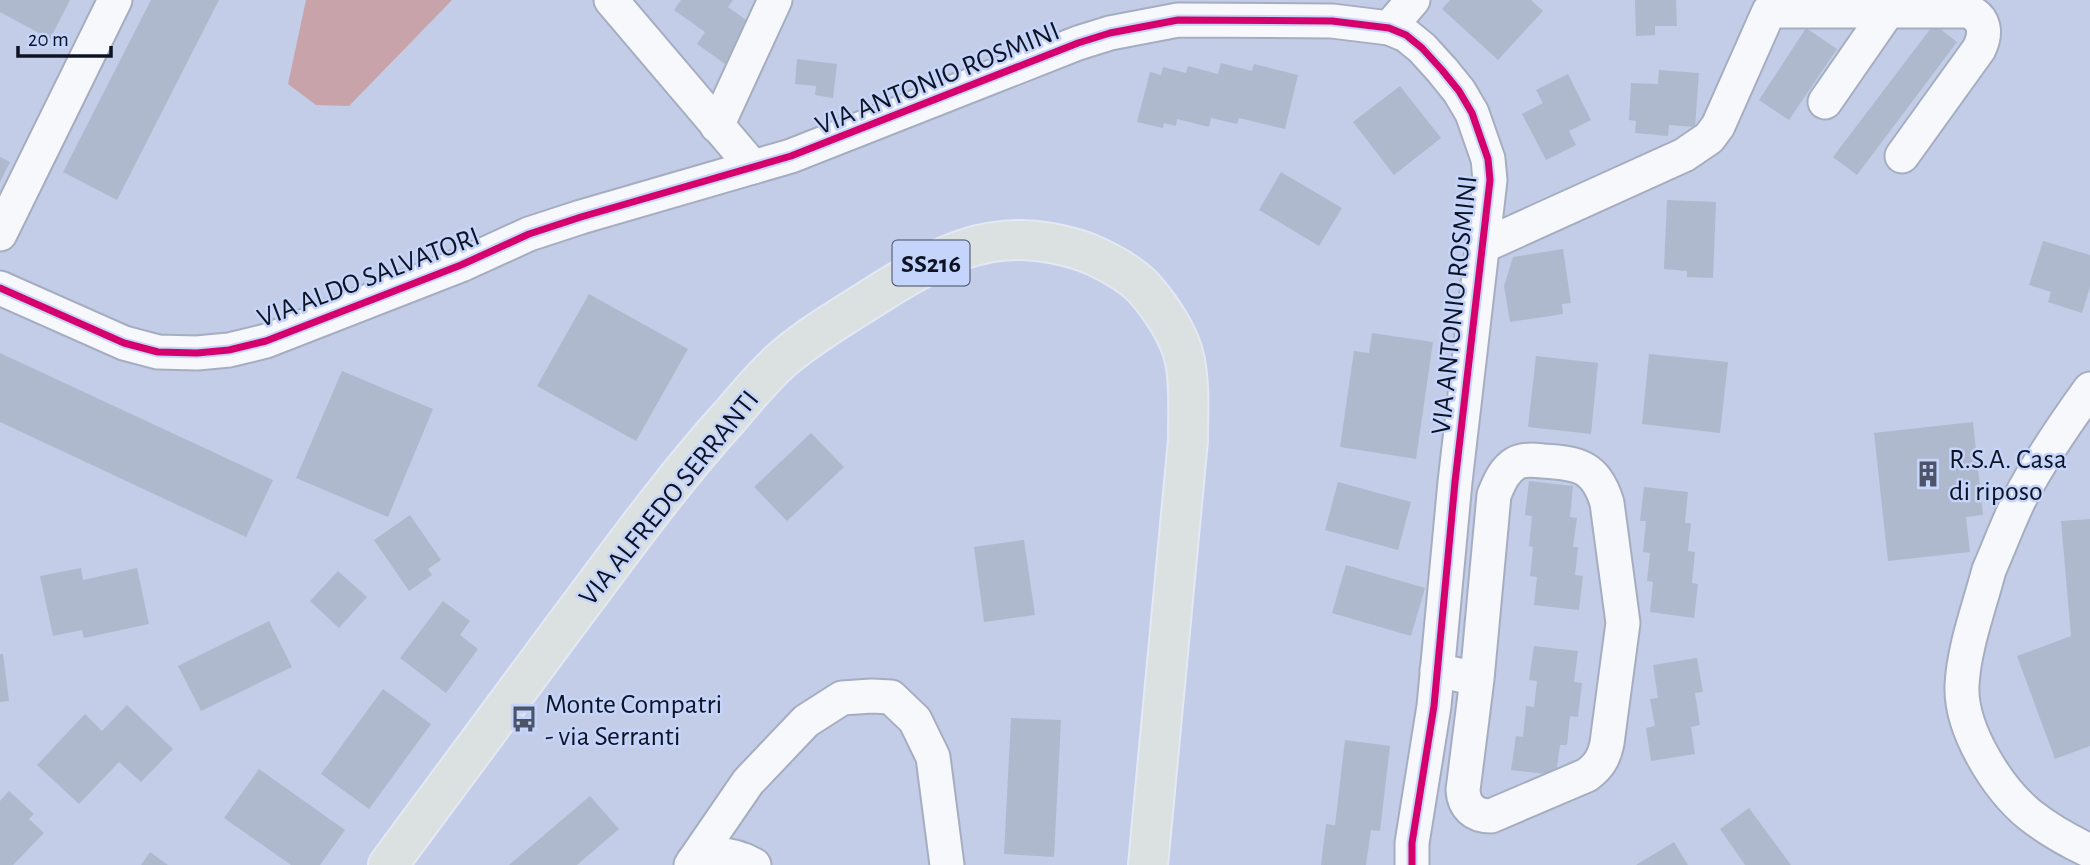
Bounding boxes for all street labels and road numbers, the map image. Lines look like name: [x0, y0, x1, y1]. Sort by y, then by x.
street label: VIA ANTONIO ROSMINI: [812, 17, 1064, 141]
street label: VIA ANTONIO ROSMINI: [1427, 174, 1483, 436]
street label: VIA ALDO SALVATORI: [254, 223, 484, 333]
road number: SS216: [892, 240, 970, 286]
street label: VIA ALFREDO SERRANTI: [574, 385, 765, 611]

